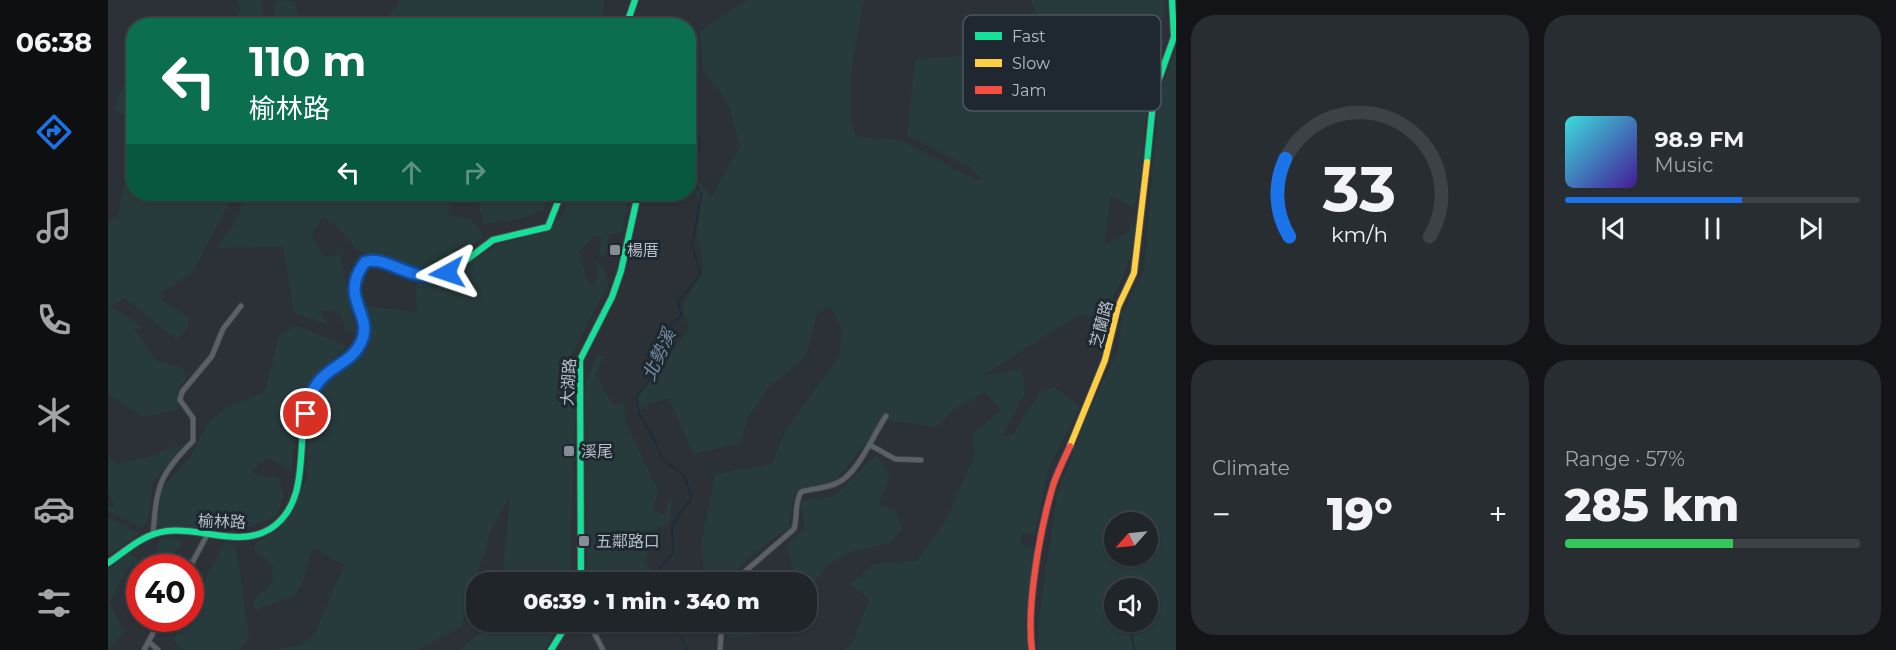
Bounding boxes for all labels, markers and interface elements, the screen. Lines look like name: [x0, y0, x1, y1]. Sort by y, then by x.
legend: [963, 15, 1161, 111]
text: 06:38: [16, 26, 92, 59]
text: Fast: [1012, 27, 1046, 46]
text: 110 m: [249, 35, 366, 87]
icon: left: [150, 42, 228, 120]
text: Slow: [1012, 54, 1050, 73]
text: Jam: [1011, 81, 1046, 100]
text: 榆林路: [249, 92, 330, 125]
icon: directions: [33, 111, 75, 153]
text: 98.9 FM: [1655, 126, 1744, 153]
text: 33: [1322, 151, 1397, 227]
text: Music: [1655, 153, 1713, 177]
icon: left: [332, 156, 365, 189]
icon: ahead: [395, 156, 428, 189]
icon: right: [458, 156, 491, 189]
icon: music: [33, 205, 75, 247]
icon: previous: [1597, 212, 1630, 245]
icon: pause: [1696, 212, 1729, 245]
icon: next: [1794, 212, 1827, 245]
text: km/h: [1331, 222, 1388, 248]
position arrow: [415, 241, 479, 305]
place label: 楊厝: [627, 241, 659, 260]
marker: 楊厝: [608, 243, 622, 257]
street label: 芝蘭路: [1086, 298, 1117, 350]
icon: phone: [33, 299, 75, 341]
water label: 北勢溪: [638, 323, 681, 384]
street label: 大湖路: [558, 358, 579, 406]
pin: [280, 388, 331, 439]
icon: climate: [33, 394, 75, 436]
icon: arrive: [289, 397, 322, 430]
place label: 溪尾: [581, 442, 613, 461]
marker: 溪尾: [562, 444, 576, 458]
text: Range · 57%: [1565, 447, 1685, 471]
text: Climate: [1212, 456, 1290, 480]
text: 285 km: [1565, 477, 1739, 532]
text: 19°: [1327, 486, 1393, 541]
icon: car: [33, 488, 75, 530]
text: −: [1212, 494, 1231, 534]
text: +: [1489, 494, 1507, 534]
street label: 榆林路: [198, 511, 246, 532]
north arrow: [1104, 512, 1158, 566]
map controls: [1104, 512, 1158, 632]
place label: 五鄰路口: [596, 532, 660, 551]
marker: 五鄰路口: [577, 534, 591, 548]
speed limit sign: 40: [126, 554, 204, 632]
button: sound: [1104, 578, 1158, 632]
icon: filters: [33, 582, 75, 624]
text: 06:39 · 1 min · 340 m: [523, 588, 760, 615]

